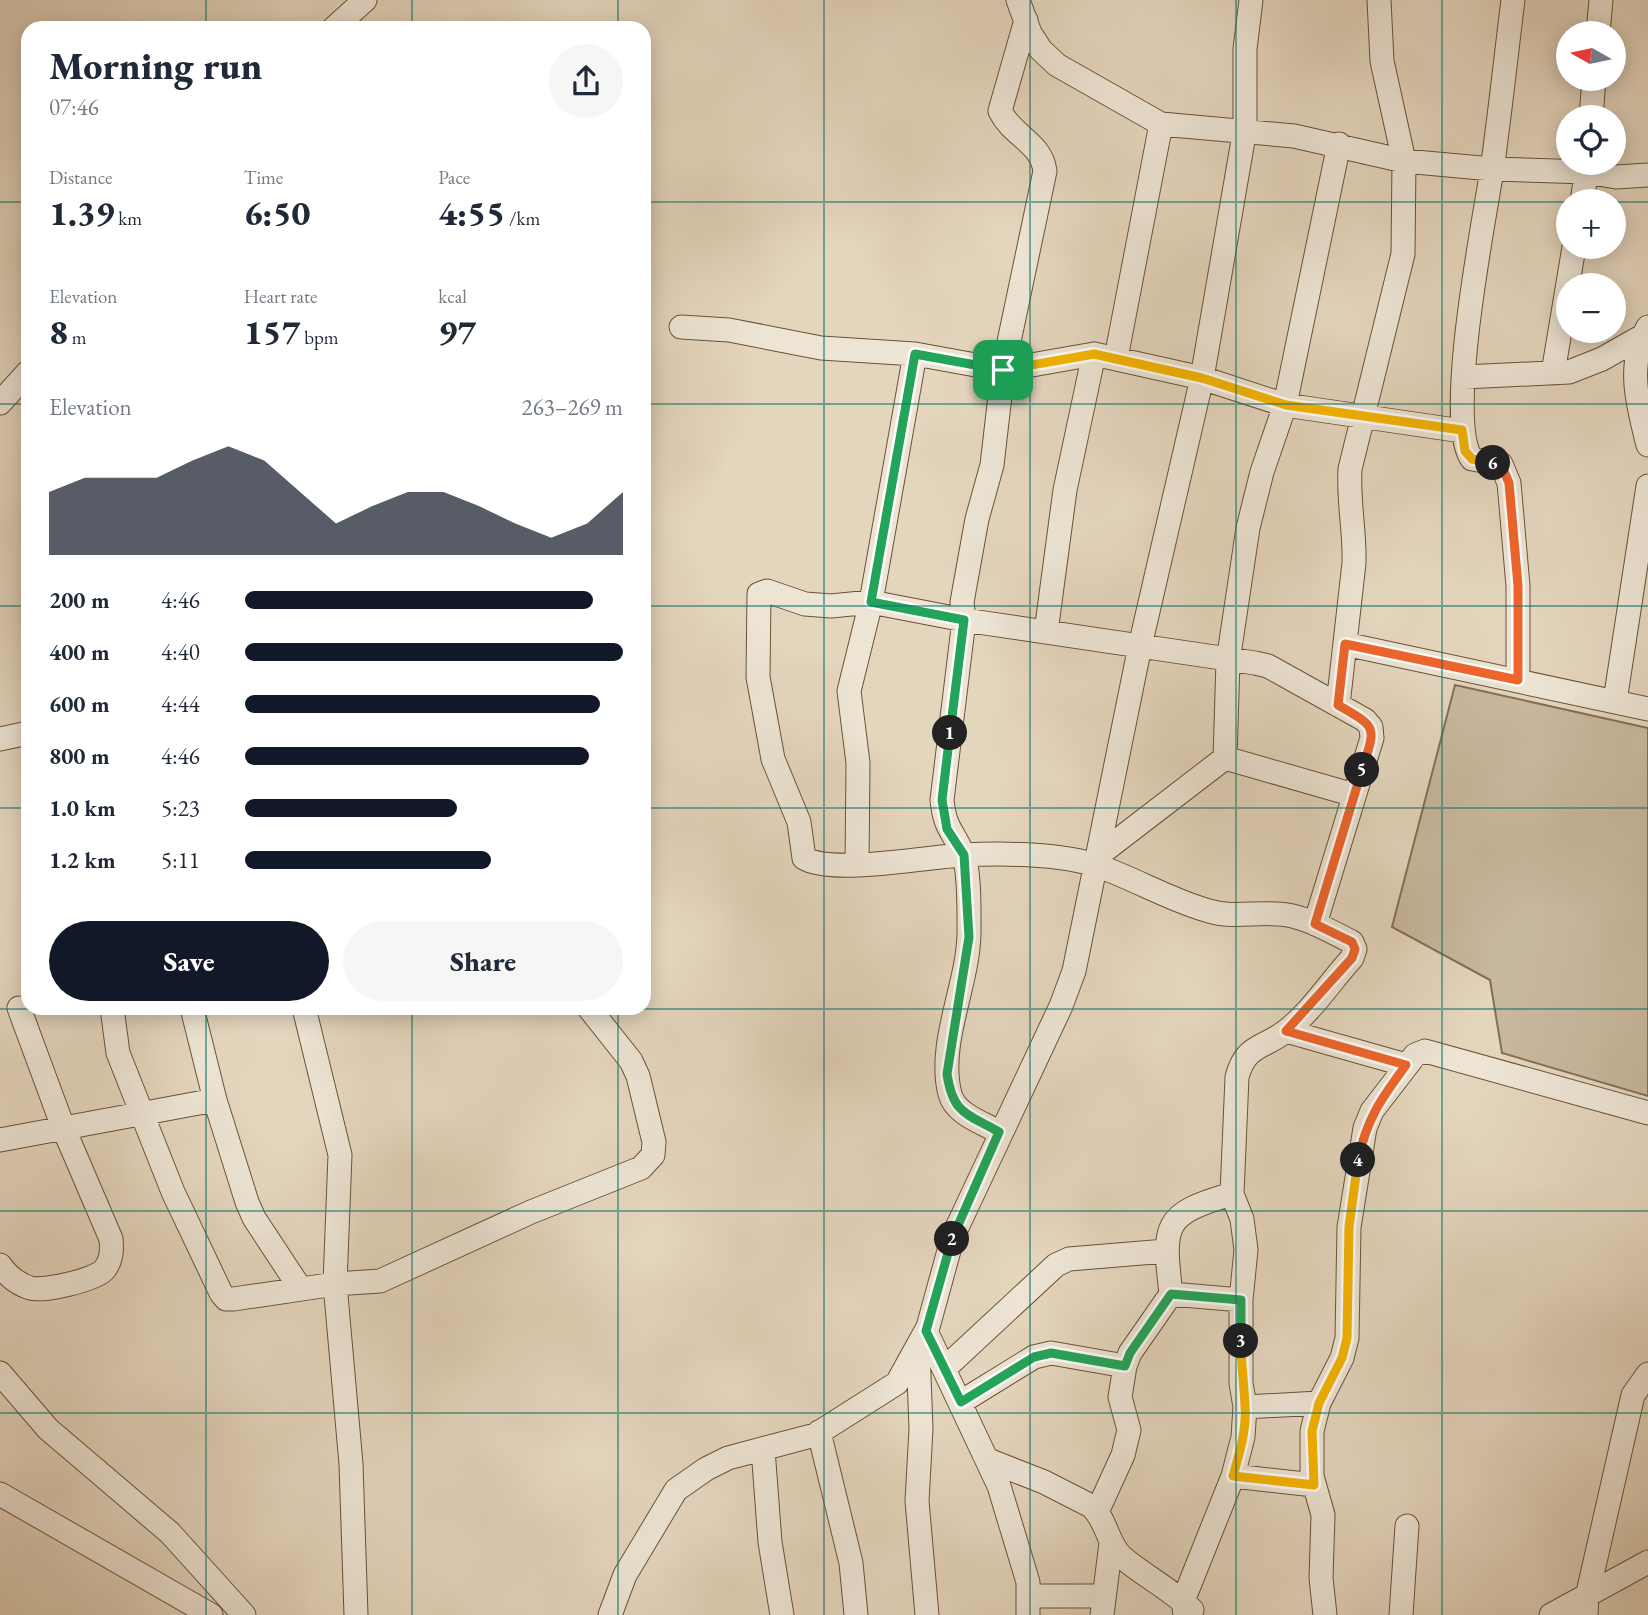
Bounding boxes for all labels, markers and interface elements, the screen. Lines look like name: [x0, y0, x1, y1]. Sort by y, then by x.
north arrow: [1556, 21, 1626, 91]
map controls: [1556, 21, 1626, 343]
text: Morning run: [49, 41, 262, 90]
button: share: [549, 44, 623, 118]
text: 07:46: [49, 92, 99, 122]
button: locate: [1556, 105, 1626, 175]
text: Distance: [49, 165, 112, 190]
text: Time: [244, 165, 283, 190]
text: Pace: [438, 165, 470, 190]
button: +: [1556, 189, 1626, 259]
text: 1.39: [49, 190, 115, 235]
text: 6:50: [244, 190, 310, 235]
text: 4:55: [438, 190, 505, 235]
text: km: [115, 206, 142, 231]
text: /km: [505, 206, 540, 231]
button: −: [1556, 273, 1626, 343]
text: Elevation: [49, 284, 117, 309]
text: Heart rate: [244, 284, 317, 309]
text: kcal: [438, 284, 467, 309]
text: 8: [49, 309, 68, 354]
text: 157: [244, 309, 300, 354]
text: 97: [438, 309, 476, 354]
text: m: [68, 325, 87, 350]
text: bpm: [300, 325, 339, 350]
pin: [973, 340, 1033, 400]
icon: arrive: [984, 351, 1022, 389]
text: Elevation: [49, 392, 132, 422]
text: 263–269 m: [522, 392, 623, 422]
pin: 6: [1476, 446, 1510, 480]
text: 6: [1487, 450, 1498, 475]
text: 200 m: [49, 585, 110, 615]
text: 4:46: [161, 585, 200, 615]
text: 400 m: [49, 637, 110, 667]
text: 4:40: [161, 637, 200, 667]
text: 600 m: [49, 689, 110, 719]
text: 4:44: [161, 689, 200, 719]
pin: 1: [932, 716, 968, 750]
text: 1: [944, 720, 955, 745]
text: 800 m: [49, 741, 110, 771]
text: 4:46: [161, 741, 200, 771]
pin: 5: [1344, 752, 1380, 788]
text: 5: [1356, 757, 1367, 782]
text: 1.0 km: [49, 793, 116, 823]
text: 5:23: [161, 793, 200, 823]
text: 1.2 km: [49, 845, 116, 875]
text: 5:11: [161, 845, 200, 875]
button: Save: [49, 921, 329, 1001]
button: Share: [343, 921, 623, 1001]
pin: 4: [1340, 1142, 1376, 1178]
text: 4: [1352, 1147, 1363, 1172]
pin: 2: [934, 1222, 970, 1256]
text: 2: [946, 1226, 957, 1251]
pin: 3: [1224, 1324, 1258, 1358]
text: 3: [1235, 1328, 1246, 1353]

